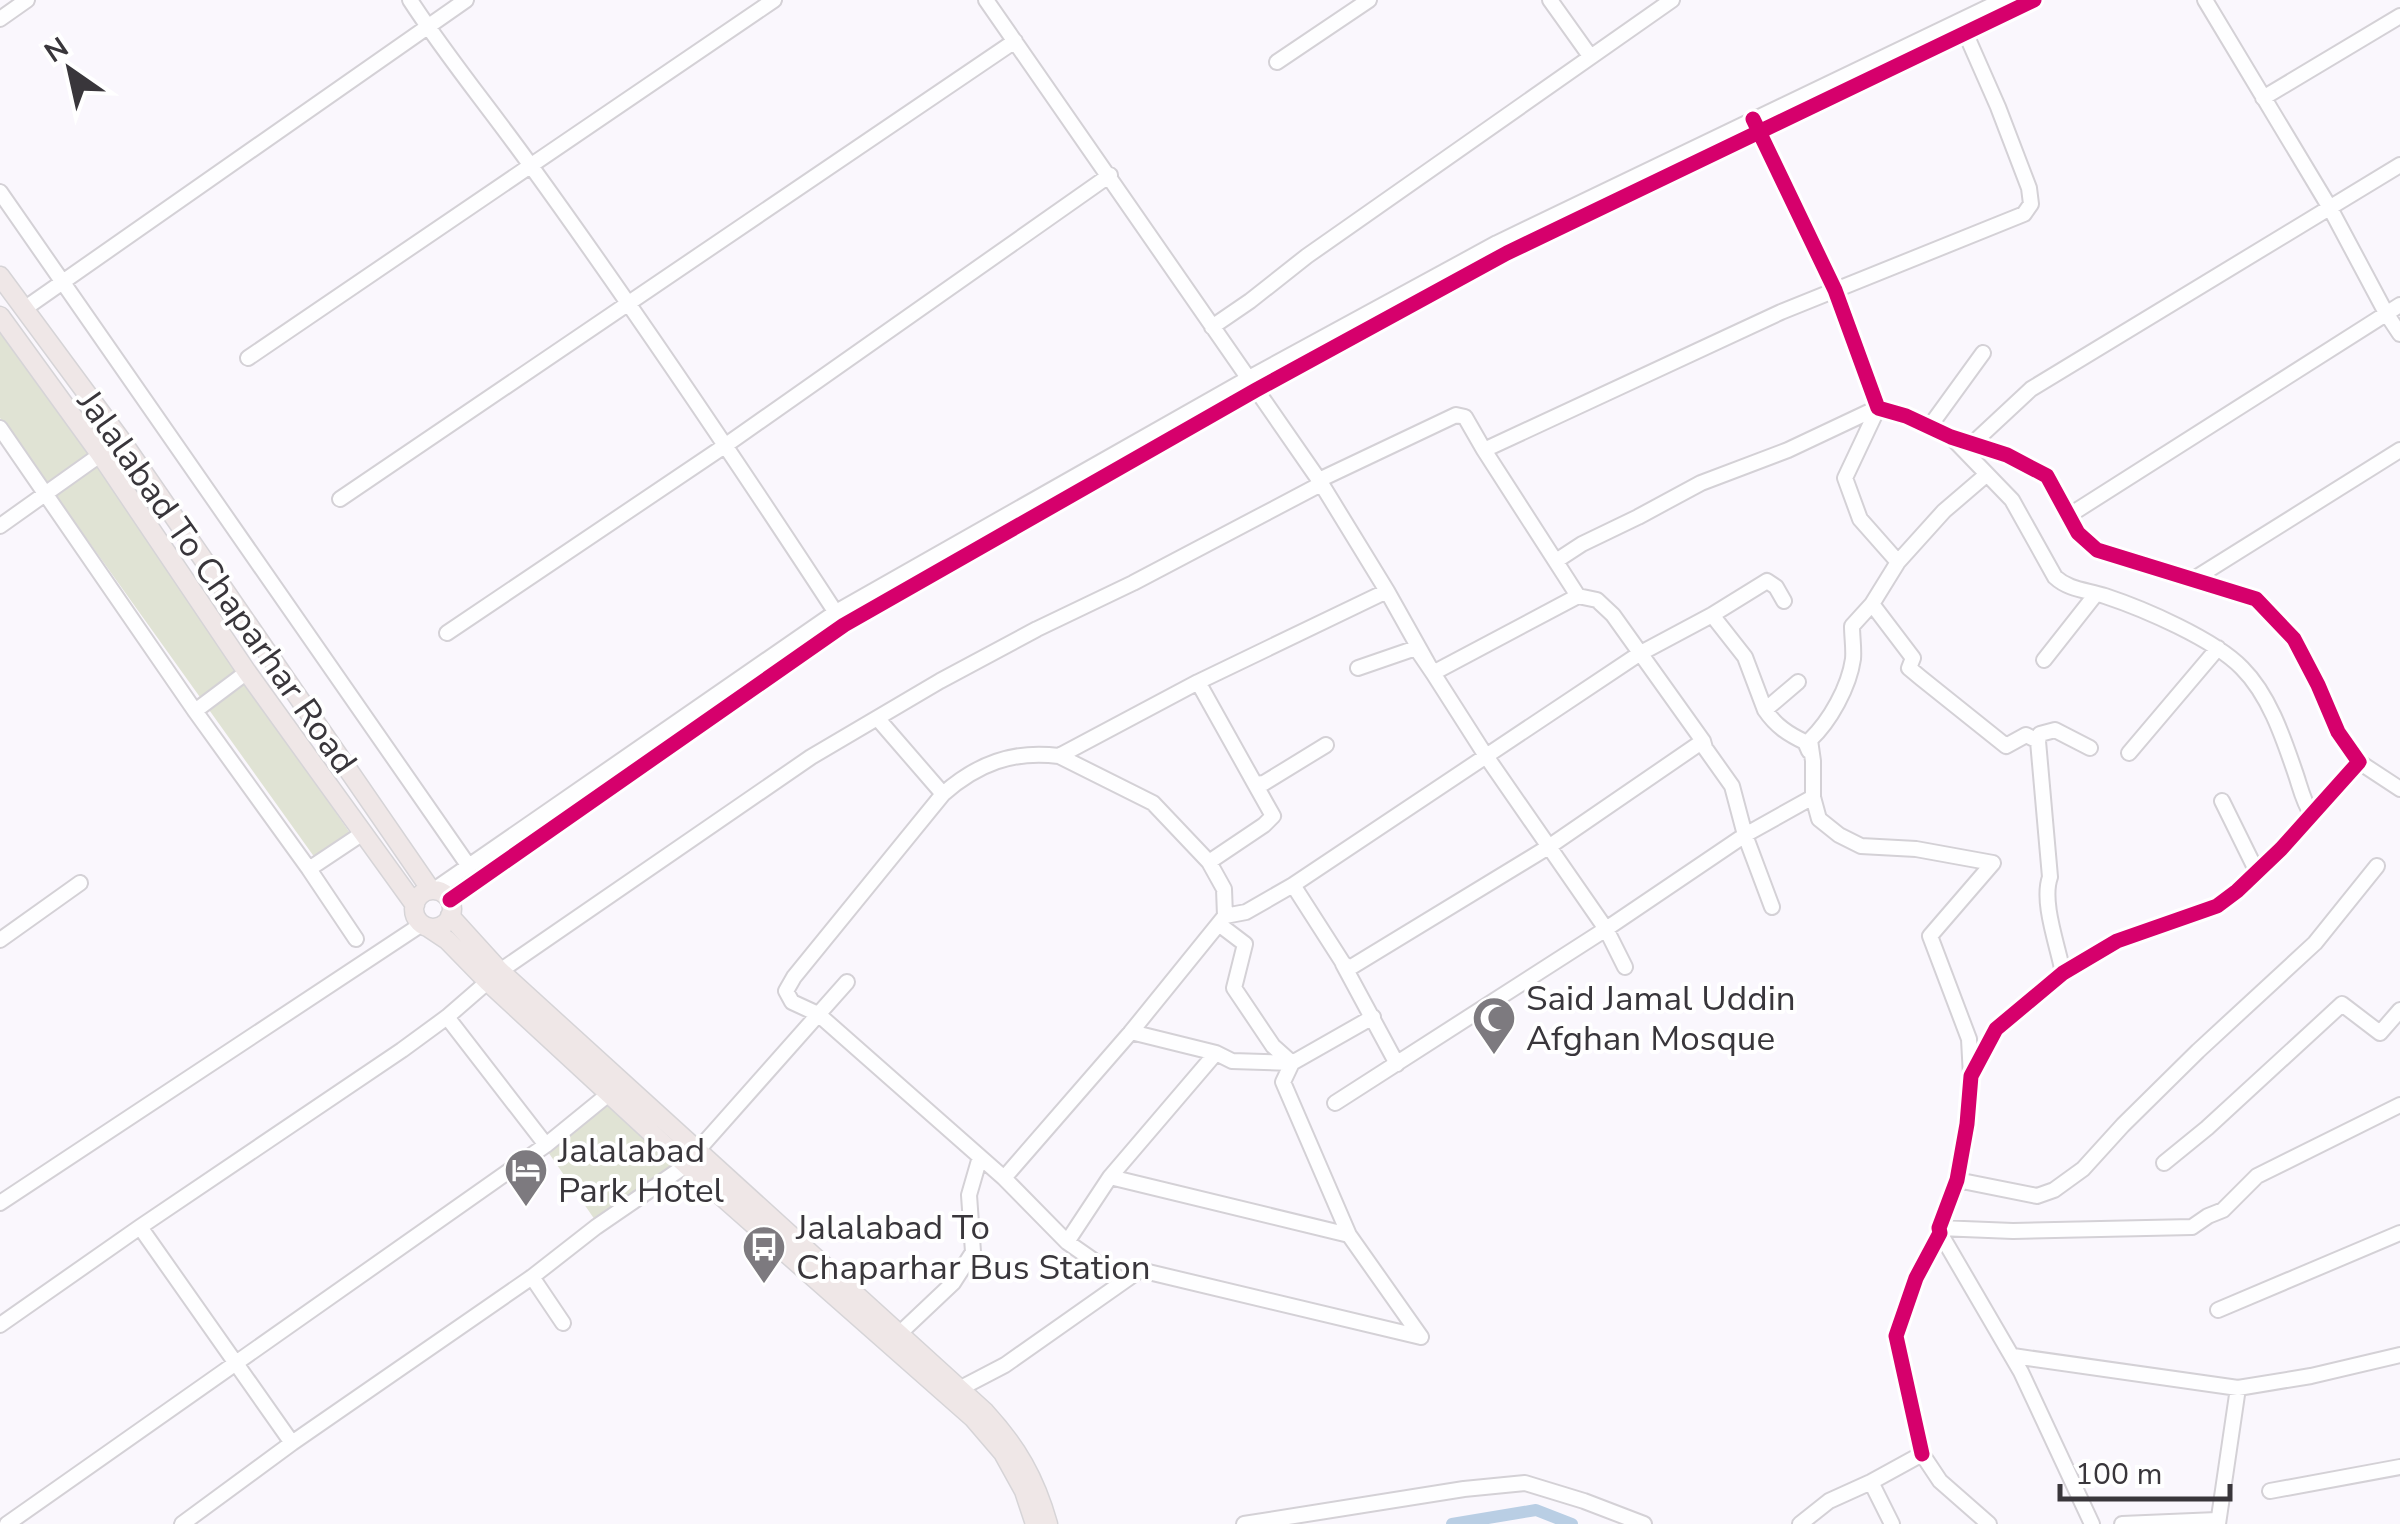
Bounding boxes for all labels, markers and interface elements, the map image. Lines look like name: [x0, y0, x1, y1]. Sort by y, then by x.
north arrow: [20, 20, 120, 120]
text: N: [37, 28, 76, 72]
street label: Jalalabad To Chaparhar Road: [66, 380, 368, 783]
place label: Said Jamal Uddin Afghan Mosque: [1526, 975, 1796, 1062]
mosque icon: Said Jamal Uddin Afghan Mosque: [1471, 995, 1517, 1056]
place label: Jalalabad Park Hotel: [557, 1127, 725, 1214]
hotel icon: Jalalabad Park Hotel: [503, 1147, 549, 1208]
place label: Jalalabad To Chaparhar Bus Station: [795, 1204, 1151, 1291]
bus stop icon: Jalalabad To Chaparhar Bus Station: [741, 1224, 787, 1285]
scale bar: [2060, 1439, 2230, 1501]
text: 100 m: [2075, 1454, 2162, 1495]

